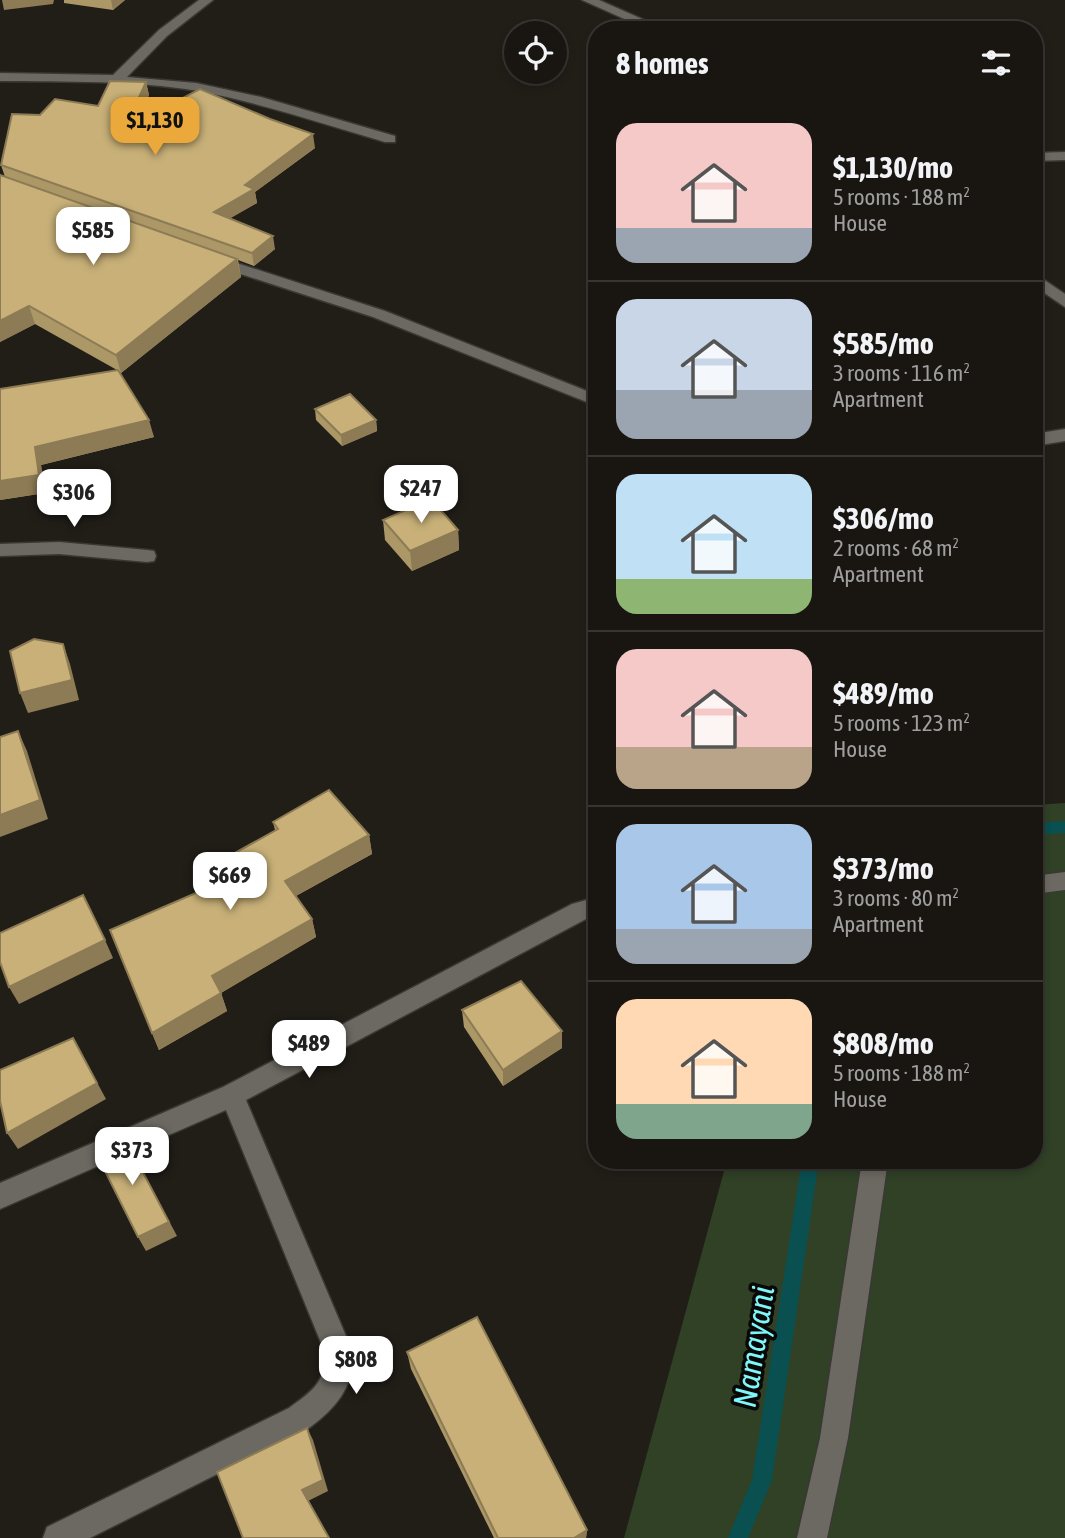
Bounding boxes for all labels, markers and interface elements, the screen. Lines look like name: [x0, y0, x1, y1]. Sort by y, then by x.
map controls: [504, 21, 567, 84]
button: locate: [504, 21, 567, 84]
icon: filters: [977, 44, 1015, 82]
text: 8 homes: [616, 46, 709, 80]
pin: $1,130: [98, 97, 212, 157]
text: $1,130: [127, 107, 184, 133]
text: $1,130/mo: [833, 150, 953, 184]
icon: home: [672, 151, 756, 235]
text: 5 rooms · 188 m²: [833, 184, 970, 210]
pin: $585: [52, 208, 134, 267]
text: House: [833, 210, 887, 236]
text: $585: [72, 217, 114, 243]
text: $585/mo: [833, 326, 934, 360]
icon: home: [672, 327, 756, 411]
text: 3 rooms · 116 m²: [833, 360, 970, 386]
text: Apartment: [833, 386, 924, 412]
pin: $247: [380, 466, 462, 525]
pin: $306: [33, 470, 115, 529]
text: $247: [400, 475, 442, 501]
text: $306: [53, 479, 95, 505]
text: $306/mo: [833, 501, 934, 535]
icon: home: [672, 502, 756, 586]
text: 2 rooms · 68 m²: [833, 535, 959, 561]
text: Apartment: [833, 561, 924, 587]
text: $489/mo: [833, 676, 934, 710]
icon: home: [672, 677, 756, 761]
text: 5 rooms · 123 m²: [833, 710, 970, 736]
text: House: [833, 736, 887, 762]
text: $373/mo: [833, 851, 934, 885]
pin: $669: [189, 852, 271, 912]
icon: home: [672, 852, 756, 936]
text: $669: [209, 862, 251, 888]
text: 3 rooms · 80 m²: [833, 885, 959, 911]
text: Apartment: [833, 911, 924, 937]
pin: $489: [268, 1020, 350, 1080]
text: $808/mo: [833, 1026, 934, 1060]
icon: home: [672, 1027, 756, 1111]
text: $489: [288, 1030, 330, 1056]
text: 5 rooms · 188 m²: [833, 1060, 970, 1086]
text: House: [833, 1086, 887, 1112]
pin: $373: [91, 1128, 173, 1187]
text: $373: [111, 1137, 153, 1163]
water label: Namayani: [726, 1284, 781, 1410]
pin: $808: [315, 1336, 397, 1396]
text: $808: [335, 1346, 377, 1372]

